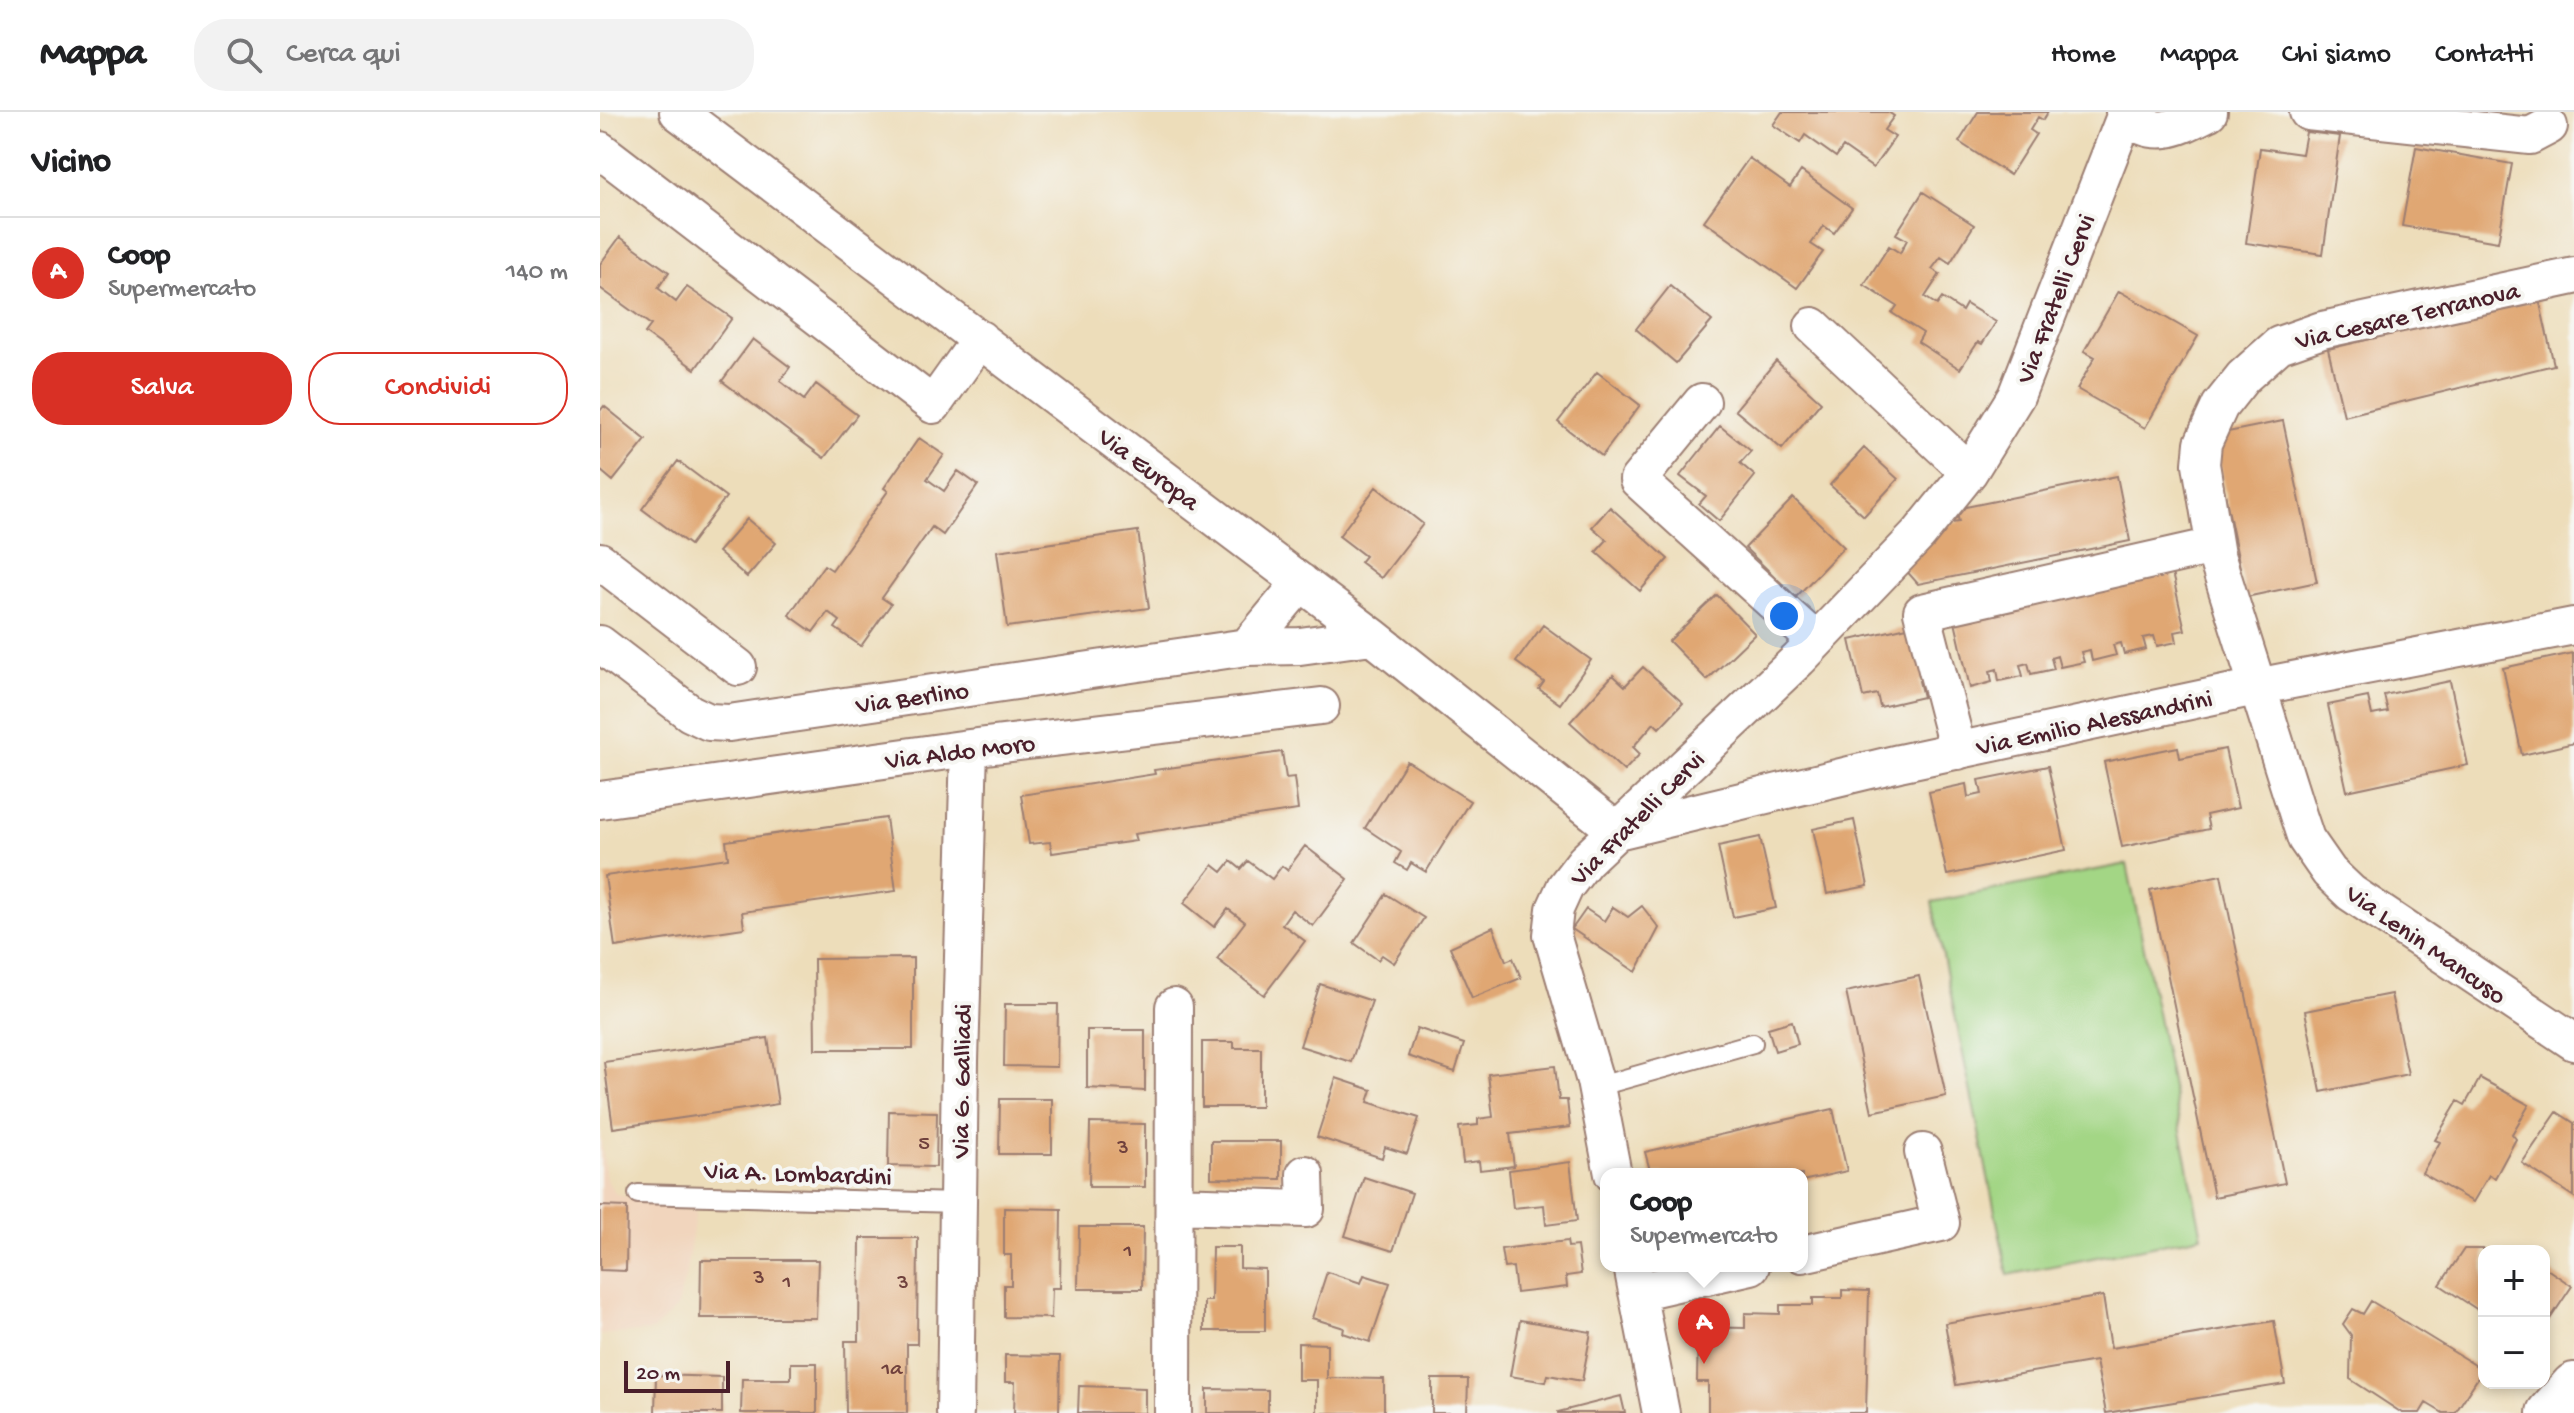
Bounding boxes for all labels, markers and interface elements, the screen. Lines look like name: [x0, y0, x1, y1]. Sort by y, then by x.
search box: [194, 19, 754, 91]
text: Mappa: [40, 33, 146, 77]
icon: search: [222, 33, 266, 77]
text: Cerca qui: [286, 38, 401, 73]
text: Home: [2051, 39, 2116, 72]
text: Mappa: [2160, 39, 2238, 72]
text: Chi siamo: [2282, 39, 2391, 72]
text: Contatti: [2435, 39, 2534, 72]
text: Vicino: [32, 144, 111, 184]
street label: Via Fratelli Cervi: [2011, 211, 2105, 390]
text: Coop: [108, 240, 170, 275]
text: A: [50, 258, 66, 289]
text: 140 m: [506, 258, 568, 289]
text: Supermercato: [108, 275, 256, 306]
street label: Via Cesare Terranova: [2292, 277, 2525, 359]
button: Salva: [32, 352, 292, 425]
button: Condividi: [308, 352, 568, 425]
street label: Via Europa: [1090, 423, 1205, 521]
your location: [1764, 596, 1804, 636]
street label: Via Berlino: [853, 677, 971, 724]
street label: Via Emilio Alessandrini: [1973, 685, 2216, 766]
street label: Via Aldo Moro: [883, 730, 1037, 779]
street label: Via Fratelli Cervi: [1564, 746, 1713, 895]
street label: Via Lenin Mancuso: [2337, 879, 2511, 1014]
street label: Via G. Galliadi: [948, 1003, 981, 1160]
house number: 5: [918, 1132, 930, 1158]
house number: 3: [1116, 1136, 1129, 1162]
street label: Via A. Lombardini: [702, 1158, 892, 1195]
popup: [1600, 1168, 1808, 1272]
text: Coop: [1630, 1187, 1692, 1222]
text: Supermercato: [1630, 1222, 1778, 1253]
house number: 1: [1123, 1239, 1132, 1265]
map controls: [2478, 1245, 2550, 1389]
button: +: [2478, 1245, 2550, 1317]
house number: 3: [752, 1266, 765, 1292]
house number: 1: [782, 1270, 791, 1296]
house number: 3: [896, 1271, 909, 1297]
pin: A: [1678, 1298, 1730, 1364]
button: −: [2478, 1317, 2550, 1389]
scale bar: [624, 1357, 730, 1393]
house number: 1a: [880, 1357, 903, 1383]
text: 20 m: [636, 1362, 680, 1388]

